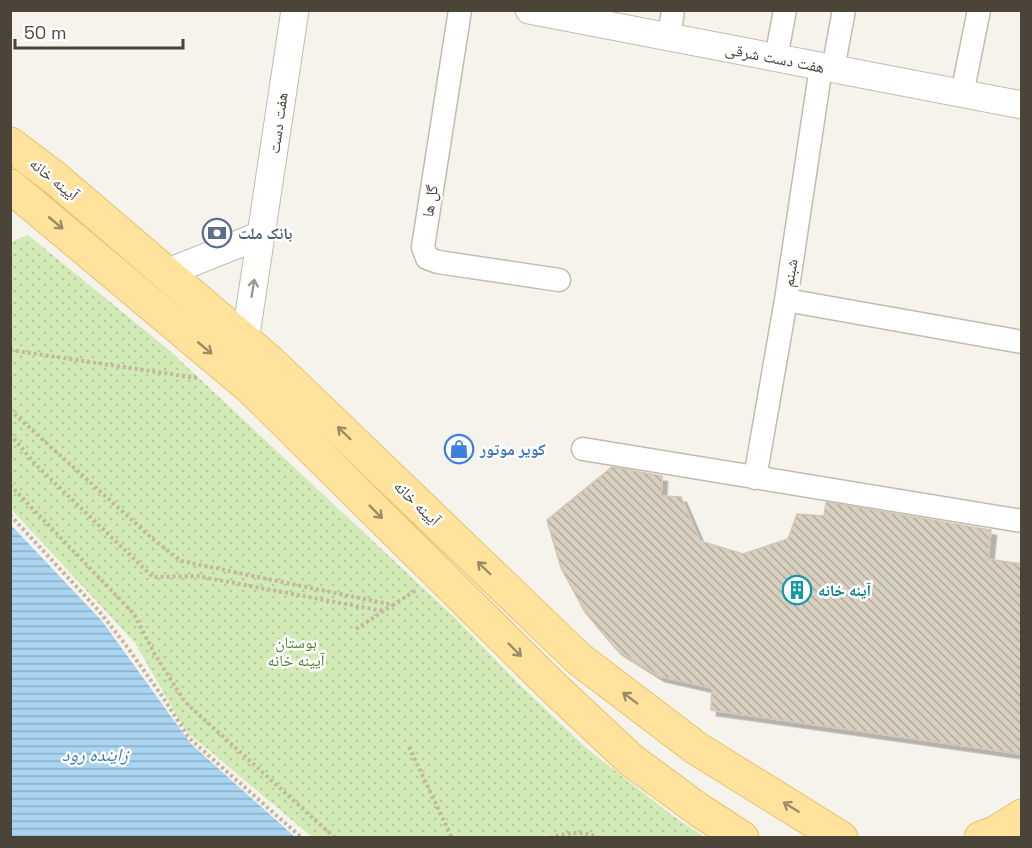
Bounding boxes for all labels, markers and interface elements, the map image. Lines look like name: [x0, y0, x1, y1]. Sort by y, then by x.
scale bar: [15, 12, 183, 50]
text: 50 m: [24, 21, 66, 44]
street label: هفت دست شرقی: [724, 38, 826, 78]
street label: هفت دست: [263, 91, 293, 155]
street label: آیینه خانه: [25, 153, 83, 206]
street label: گل ها: [417, 183, 443, 219]
one-way arrow: [48, 216, 63, 230]
bank icon: بانک ملت: [201, 217, 233, 249]
place label: بانک ملت: [238, 223, 292, 244]
street label: شبنم: [777, 257, 803, 289]
one-way arrow: [248, 279, 259, 298]
one-way arrow: [197, 342, 213, 355]
one-way arrow: [336, 425, 351, 440]
shop icon: کویر موتور: [443, 433, 475, 465]
place label: کویر موتور: [479, 439, 545, 460]
street label: آیینه خانه: [389, 476, 445, 531]
one-way arrow: [369, 505, 384, 519]
one-way arrow: [477, 561, 492, 575]
building icon: آینه خانه: [781, 574, 813, 606]
place label: آینه خانه: [818, 580, 872, 601]
park label: بوستان آیینه خانه: [268, 632, 325, 671]
one-way arrow: [507, 642, 522, 657]
one-way arrow: [622, 691, 638, 704]
water label: زاینده رود: [62, 743, 130, 766]
one-way arrow: [783, 800, 800, 812]

